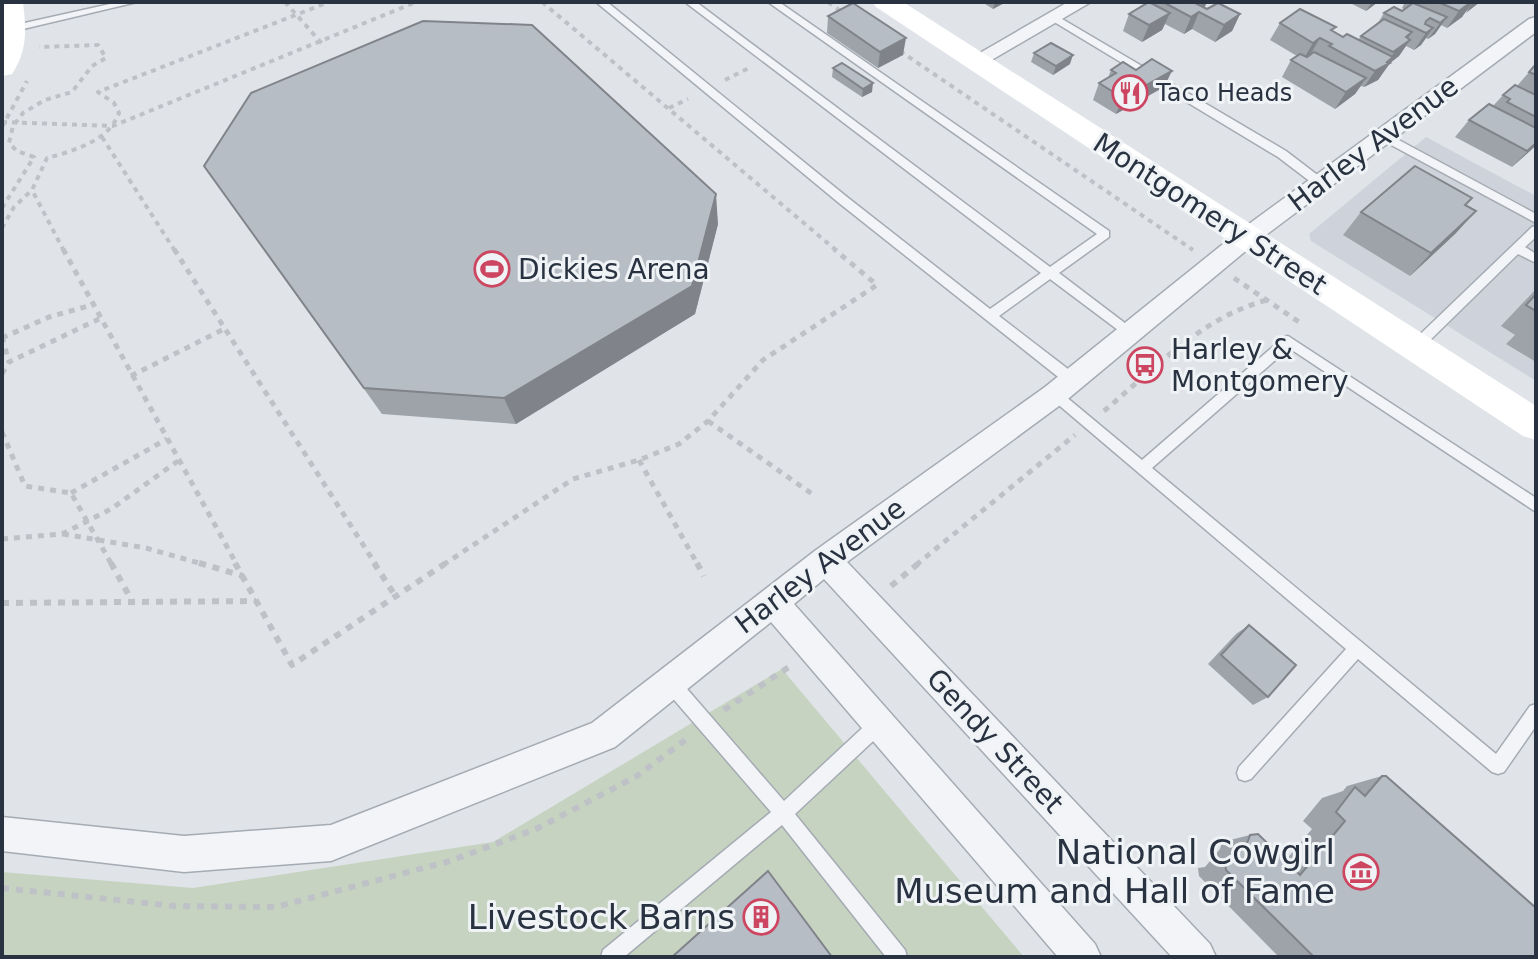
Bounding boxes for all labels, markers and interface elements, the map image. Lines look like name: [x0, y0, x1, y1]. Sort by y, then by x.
street label: Harley Avenue: [1282, 69, 1464, 219]
restaurant icon: Taco Heads: [1111, 74, 1149, 112]
place label: Taco Heads: [1155, 79, 1292, 107]
street label: Montgomery Street: [1087, 126, 1333, 302]
sports icon: Dickies Arena: [473, 250, 511, 288]
place label: Dickies Arena: [518, 253, 710, 286]
place label: Harley & Montgomery: [1171, 333, 1349, 398]
bus stop icon: Harley & Montgomery: [1126, 346, 1164, 384]
street label: Harley Avenue: [729, 491, 911, 641]
street label: Gendy Street: [920, 662, 1070, 820]
place label: National Cowgirl Museum and Hall of Fame: [894, 832, 1335, 911]
museum icon: National Cowgirl Museum and Hall of Fame: [1342, 853, 1380, 891]
place label: Livestock Barns: [468, 897, 735, 937]
building icon: Livestock Barns: [742, 898, 780, 936]

